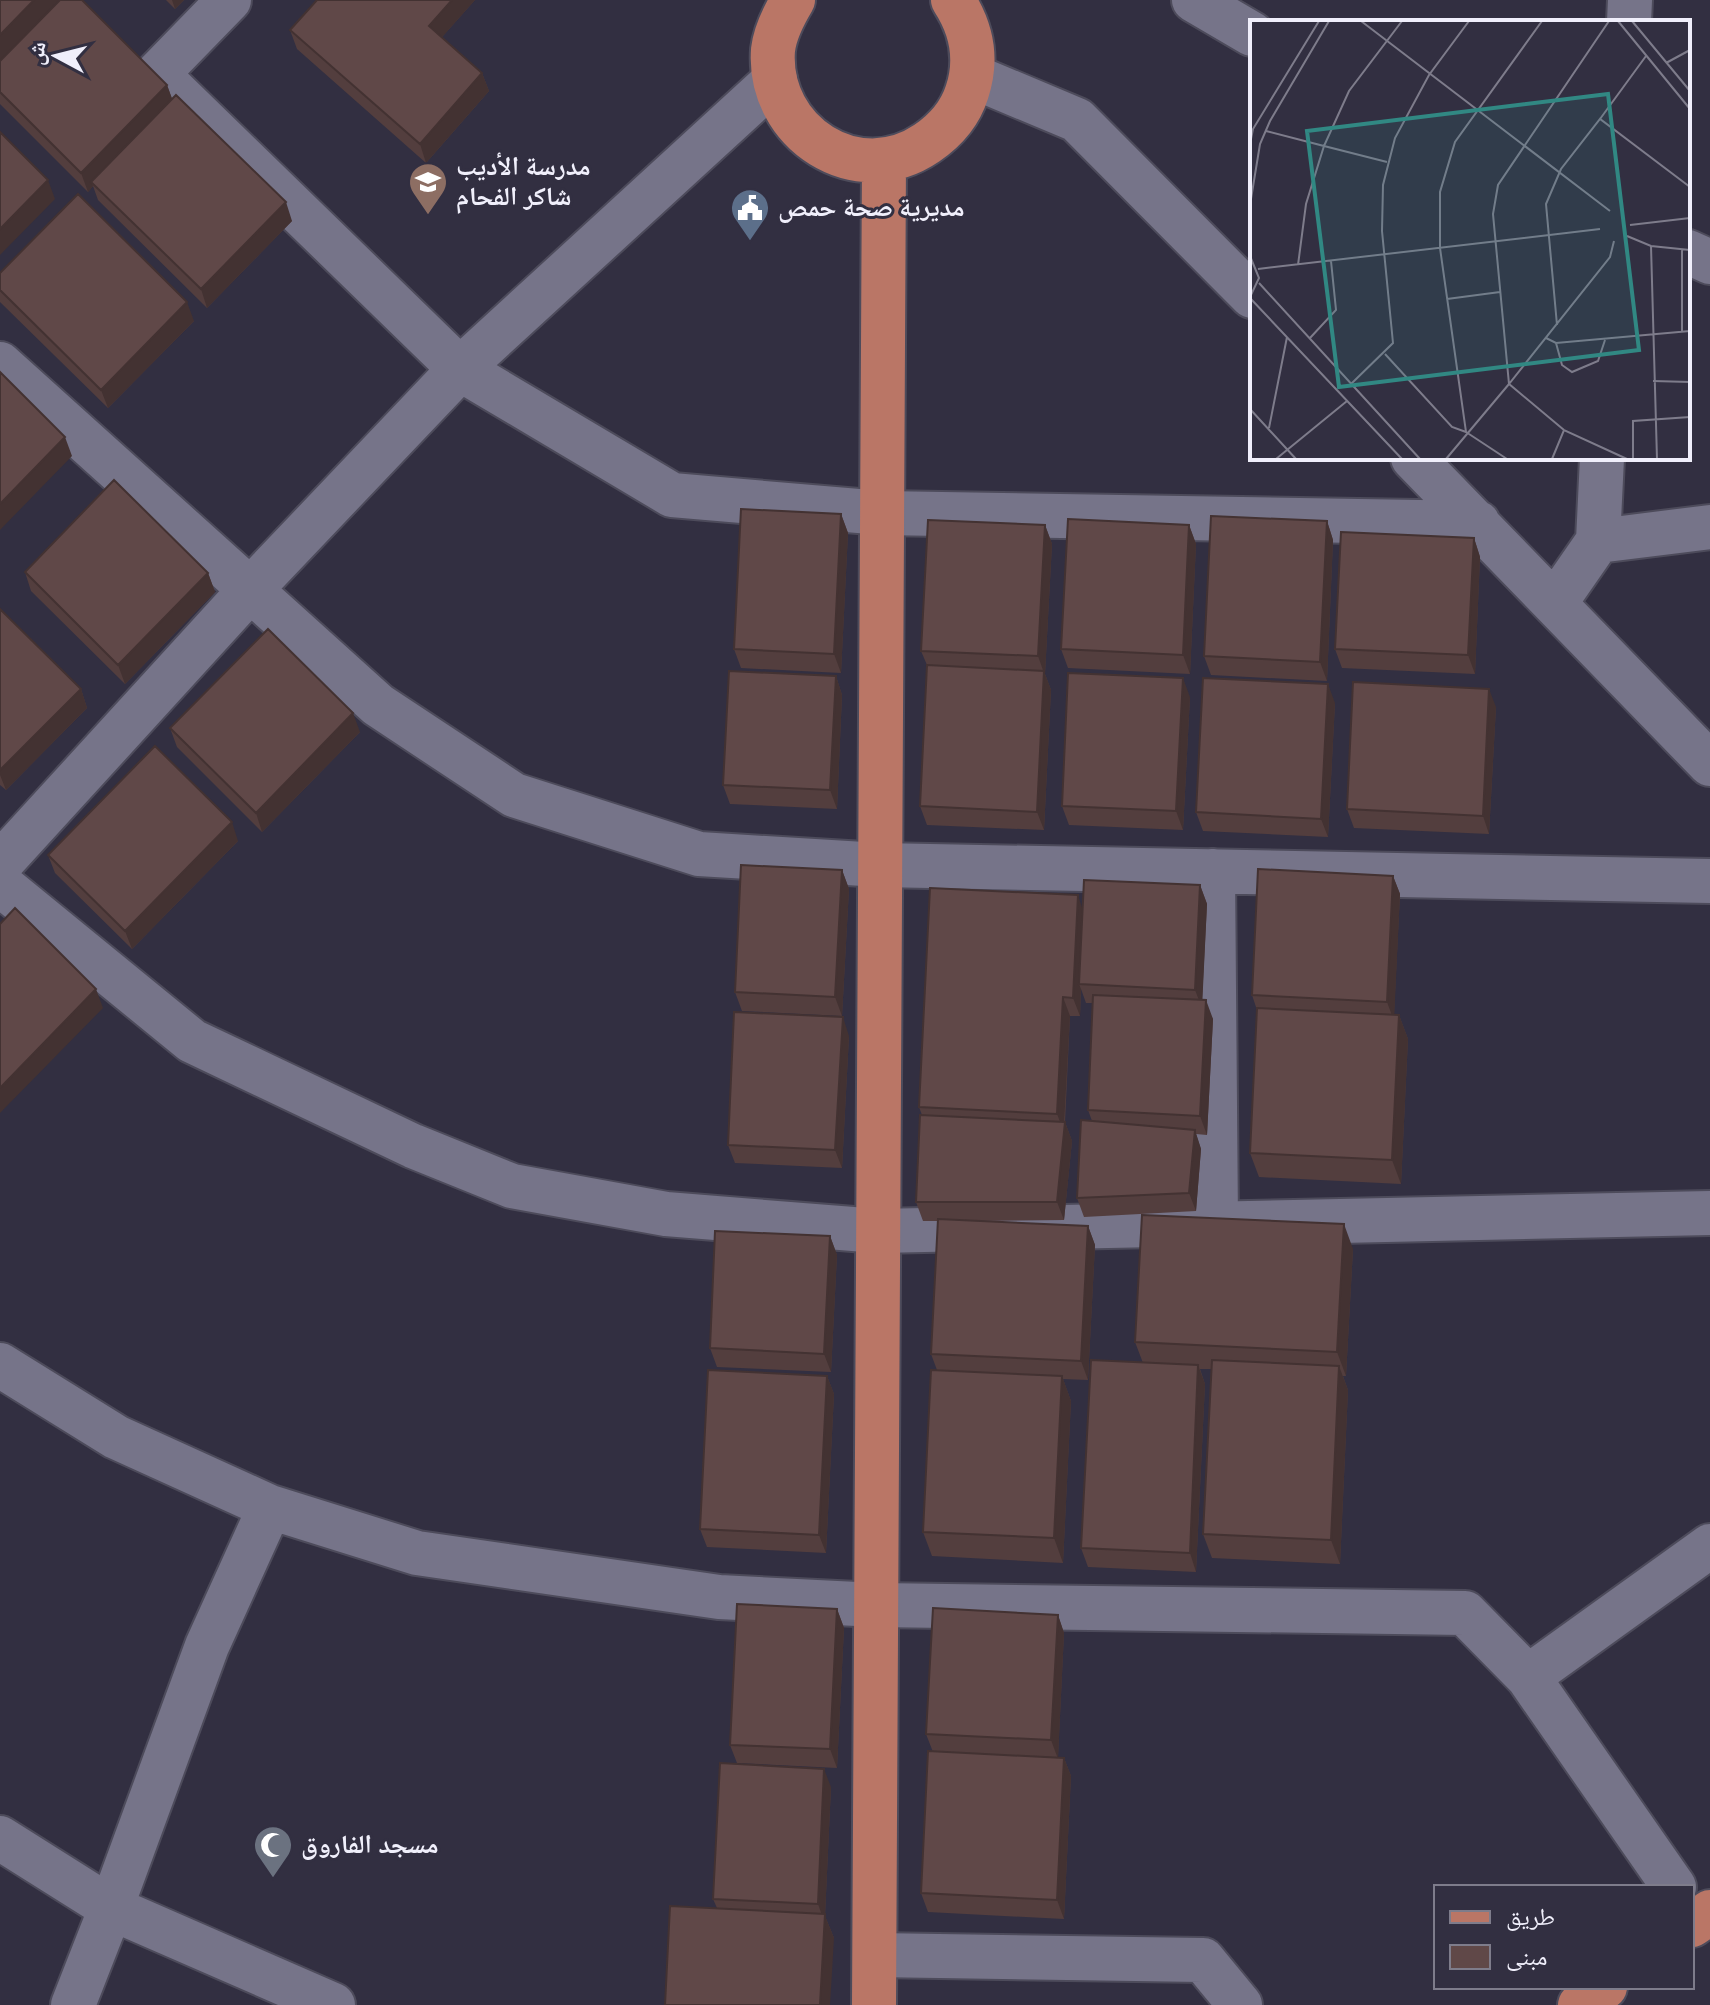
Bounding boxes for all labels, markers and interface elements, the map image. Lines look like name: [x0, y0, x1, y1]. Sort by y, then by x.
north arrow: [16, 16, 96, 96]
inset map: [1250, 20, 1690, 460]
text: ش: [20, 40, 55, 67]
place label: مدرسة الأديب شاكر الفحام: [456, 147, 591, 217]
school or university icon: مدرسة الأديب شاكر الفحام: [407, 161, 449, 216]
public building icon: مديرية صحة حمص: [729, 187, 771, 242]
place label: مديرية صحة حمص: [778, 188, 964, 228]
mosque icon: مسجد الفاروق: [252, 1824, 294, 1879]
place label: مسجد الفاروق: [301, 1825, 439, 1865]
legend: [1434, 1885, 1694, 1989]
text: طريق: [1506, 1900, 1555, 1936]
text: مبنى: [1506, 1940, 1547, 1976]

